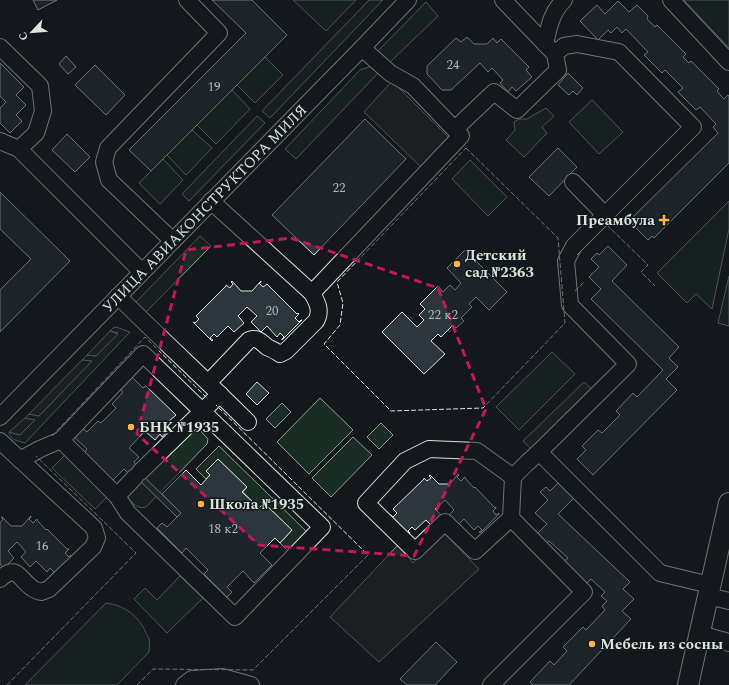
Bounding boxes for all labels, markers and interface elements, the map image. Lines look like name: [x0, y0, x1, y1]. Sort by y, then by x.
north arrow: [12, 12, 52, 52]
text: С: [14, 29, 33, 43]
house number: 24: [447, 55, 460, 75]
house number: 19: [208, 77, 221, 97]
street label: УЛИЦА АВИАКОНСТРУКТОРА МИЛЯ: [97, 99, 313, 318]
house number: 22: [333, 178, 346, 198]
place label: Преамбула: [576, 209, 655, 232]
marker: Преамбула: [658, 214, 670, 226]
place label: Детский сад №2363: [465, 244, 534, 284]
marker: Детский сад №2363: [452, 259, 462, 269]
house number: 20: [266, 301, 279, 321]
house number: 22 к2: [428, 305, 458, 325]
place label: БНК №1935: [139, 416, 219, 439]
marker: БНК №1935: [126, 422, 136, 432]
place label: Школа №1935: [209, 493, 304, 516]
marker: Школа №1935: [196, 499, 206, 509]
house number: 18 к2: [208, 519, 238, 539]
house number: 16: [36, 536, 49, 556]
place label: Мебель из сосны: [600, 633, 723, 656]
marker: Мебель из сосны: [587, 639, 597, 649]

